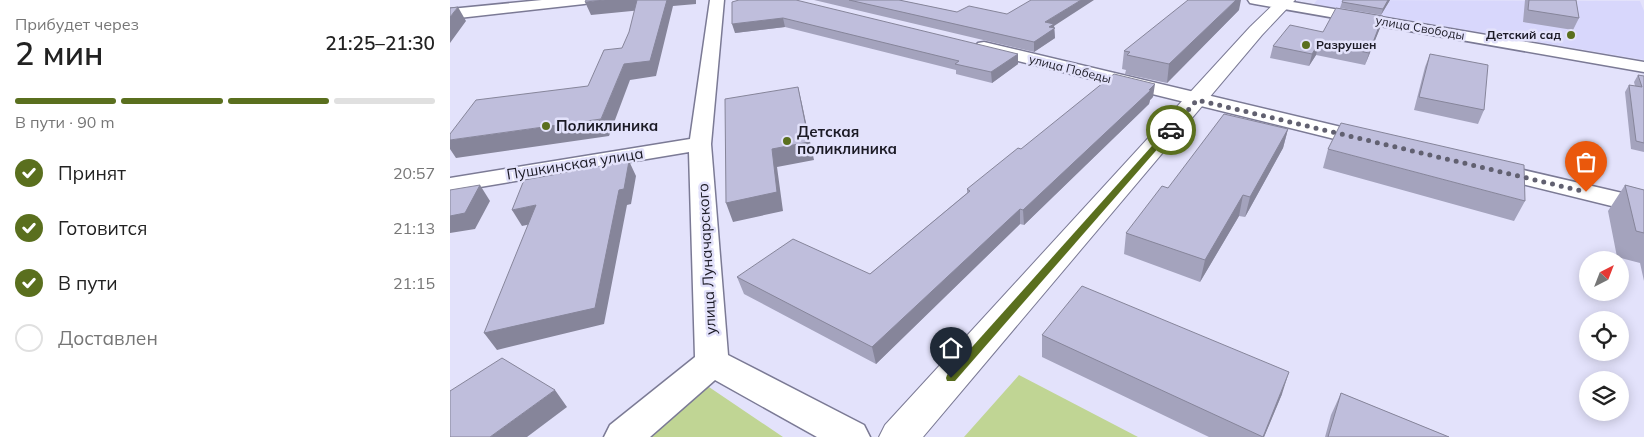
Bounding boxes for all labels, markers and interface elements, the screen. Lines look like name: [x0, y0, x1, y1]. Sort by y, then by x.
street label: улица Свободы: [1374, 12, 1466, 43]
text: Прибудет через: [15, 14, 139, 34]
place label: Детский сад: [1486, 27, 1561, 42]
marker: Детский сад: [1565, 29, 1577, 41]
text: 21:25–21:30: [325, 31, 435, 55]
text: 2 мин: [15, 33, 103, 73]
place label: Разрушен: [1316, 37, 1376, 52]
marker: Разрушен: [1300, 39, 1312, 51]
street label: улица Победы: [1028, 51, 1113, 86]
courier: [1146, 105, 1196, 155]
text: В пути · 90 m: [15, 112, 115, 132]
place label: Поликлиника: [556, 116, 658, 135]
icon: car: [1157, 116, 1185, 144]
marker: Поликлиника: [540, 120, 552, 132]
place label: Детская поликлиника: [797, 122, 897, 158]
marker: Детская поликлиника: [781, 135, 793, 147]
pin: [1565, 141, 1607, 192]
street label: Пушкинская улица: [505, 143, 645, 184]
icon: bag: [1572, 148, 1600, 176]
icon: check: [15, 159, 43, 187]
text: Принят: [58, 161, 126, 185]
text: 20:57: [393, 163, 435, 183]
street label: улица Луначарского: [693, 183, 720, 335]
icon: check: [15, 214, 43, 242]
text: Готовится: [58, 216, 148, 240]
text: 21:13: [393, 218, 435, 238]
north arrow: [1579, 251, 1629, 301]
map controls: [1579, 251, 1629, 421]
icon: check: [15, 269, 43, 297]
text: В пути: [58, 271, 117, 295]
text: 21:15: [393, 273, 435, 293]
button: locate: [1579, 311, 1629, 361]
text: Доставлен: [58, 326, 158, 350]
pin: [930, 327, 972, 378]
icon: home: [937, 334, 965, 362]
button: layers: [1579, 371, 1629, 421]

